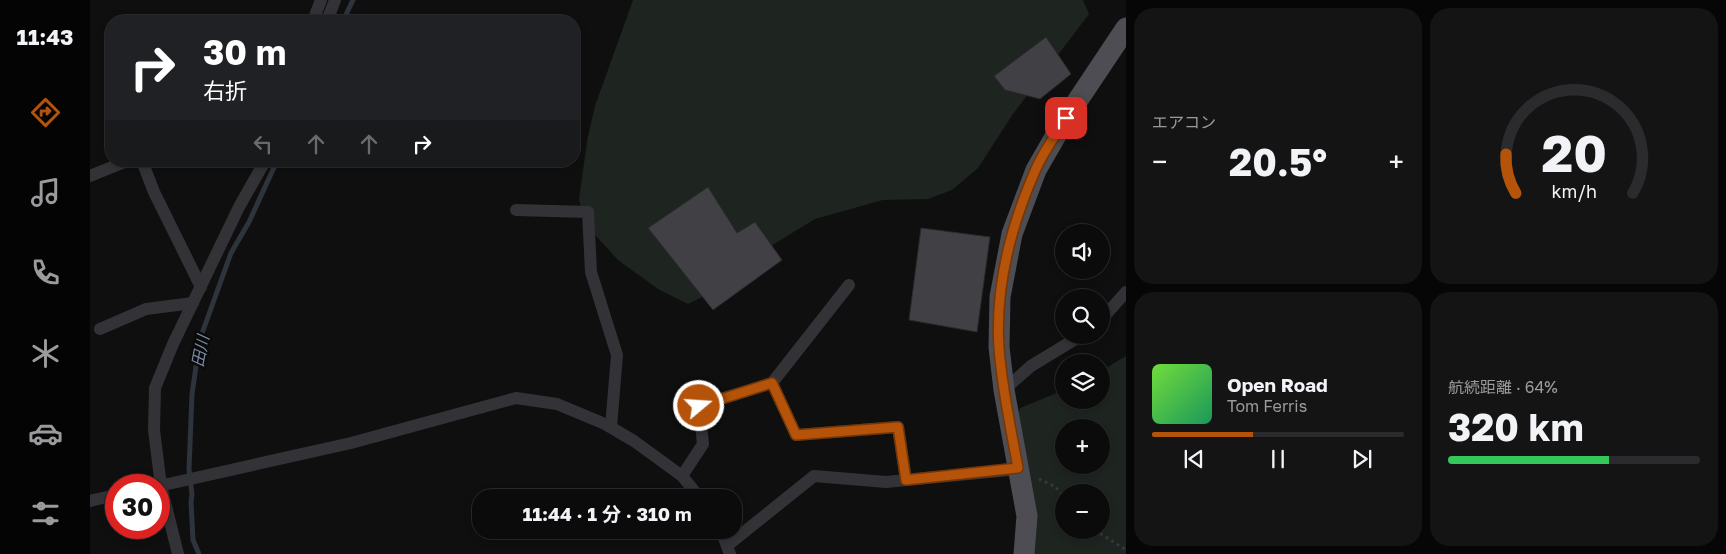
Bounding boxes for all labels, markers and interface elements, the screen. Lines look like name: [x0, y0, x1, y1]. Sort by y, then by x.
text: 11:43: [17, 23, 73, 50]
text: 30 m: [203, 31, 286, 73]
icon: right: [120, 35, 185, 100]
text: 右折: [203, 77, 247, 104]
icon: directions: [28, 95, 63, 130]
pin: [1045, 97, 1087, 139]
icon: arrive: [1052, 104, 1080, 132]
text: エアコン: [1152, 112, 1216, 132]
text: 20: [1541, 121, 1607, 183]
icon: left: [249, 130, 277, 158]
icon: ahead: [302, 130, 330, 158]
icon: ahead: [355, 130, 383, 158]
icon: right: [408, 130, 436, 158]
text: 20.5°: [1229, 139, 1327, 184]
text: −: [1152, 145, 1167, 178]
text: +: [1389, 145, 1404, 178]
icon: music: [28, 175, 63, 210]
text: km/h: [1551, 180, 1597, 202]
map controls: [1055, 224, 1110, 539]
button: sound: [1055, 224, 1110, 279]
icon: phone: [28, 255, 63, 290]
button: search: [1055, 289, 1110, 344]
water label: 田川: [187, 331, 213, 369]
icon: climate: [28, 336, 63, 371]
button: layers: [1055, 354, 1110, 409]
text: Open Road: [1227, 373, 1328, 396]
text: 航続距離 · 64%: [1448, 377, 1558, 397]
position arrow: [672, 379, 724, 431]
text: Tom Ferris: [1227, 396, 1307, 416]
text: 320 km: [1448, 404, 1584, 449]
icon: car: [28, 416, 63, 451]
button: +: [1055, 419, 1110, 474]
icon: previous: [1180, 445, 1208, 473]
icon: pause: [1264, 445, 1292, 473]
icon: next: [1348, 445, 1376, 473]
speed limit sign: 30: [105, 474, 170, 539]
button: −: [1055, 484, 1110, 539]
icon: filters: [28, 496, 63, 531]
text: 11:44 · 1 分 · 310 m: [522, 502, 692, 525]

